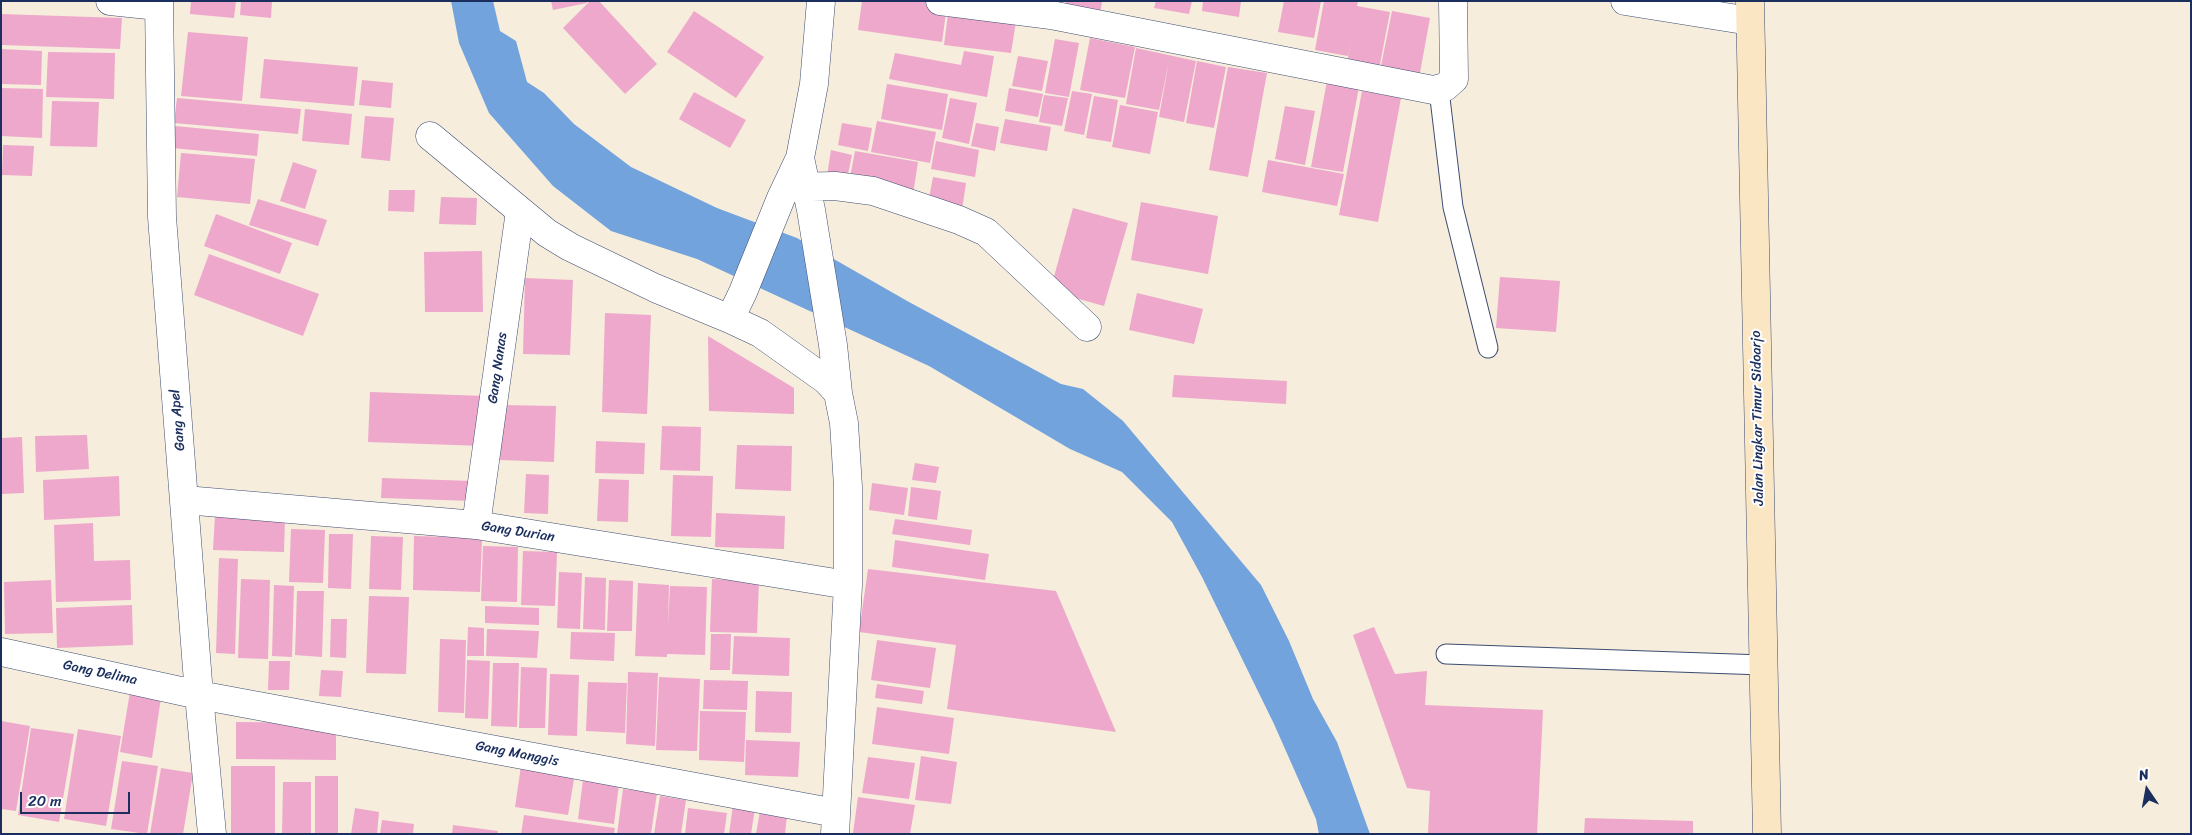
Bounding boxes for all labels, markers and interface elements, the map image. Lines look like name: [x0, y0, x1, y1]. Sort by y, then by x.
street label: Jalan Lingkar Timur Sidoarjo: [1748, 330, 1768, 506]
street label: Gang Nanas: [485, 331, 511, 405]
street label: Gang Apel: [167, 389, 189, 451]
street label: Gang Durian: [480, 518, 556, 546]
street label: Gang Delima: [61, 657, 139, 689]
street label: Gang Manggis: [474, 738, 560, 770]
text: N: [2136, 762, 2151, 788]
north arrow: [2122, 765, 2172, 815]
scale bar: [22, 782, 132, 814]
text: 20 m: [28, 788, 62, 814]

